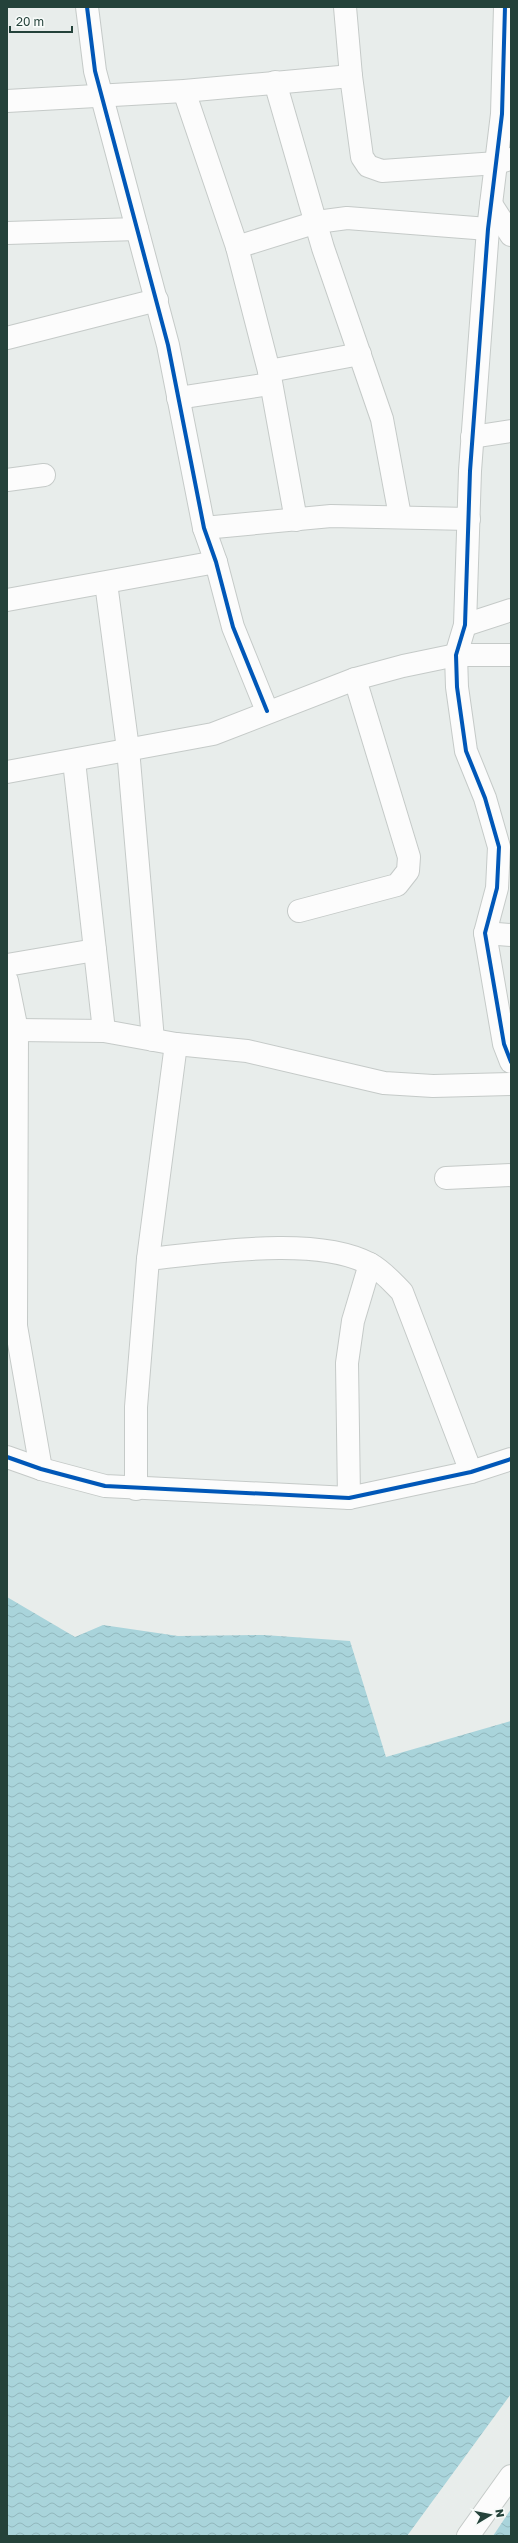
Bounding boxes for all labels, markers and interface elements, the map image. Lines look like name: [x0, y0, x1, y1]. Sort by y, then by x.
scale bar: [10, 8, 72, 34]
text: 20 m: [16, 14, 44, 29]
north arrow: [470, 2495, 510, 2535]
text: N: [493, 2508, 507, 2518]

